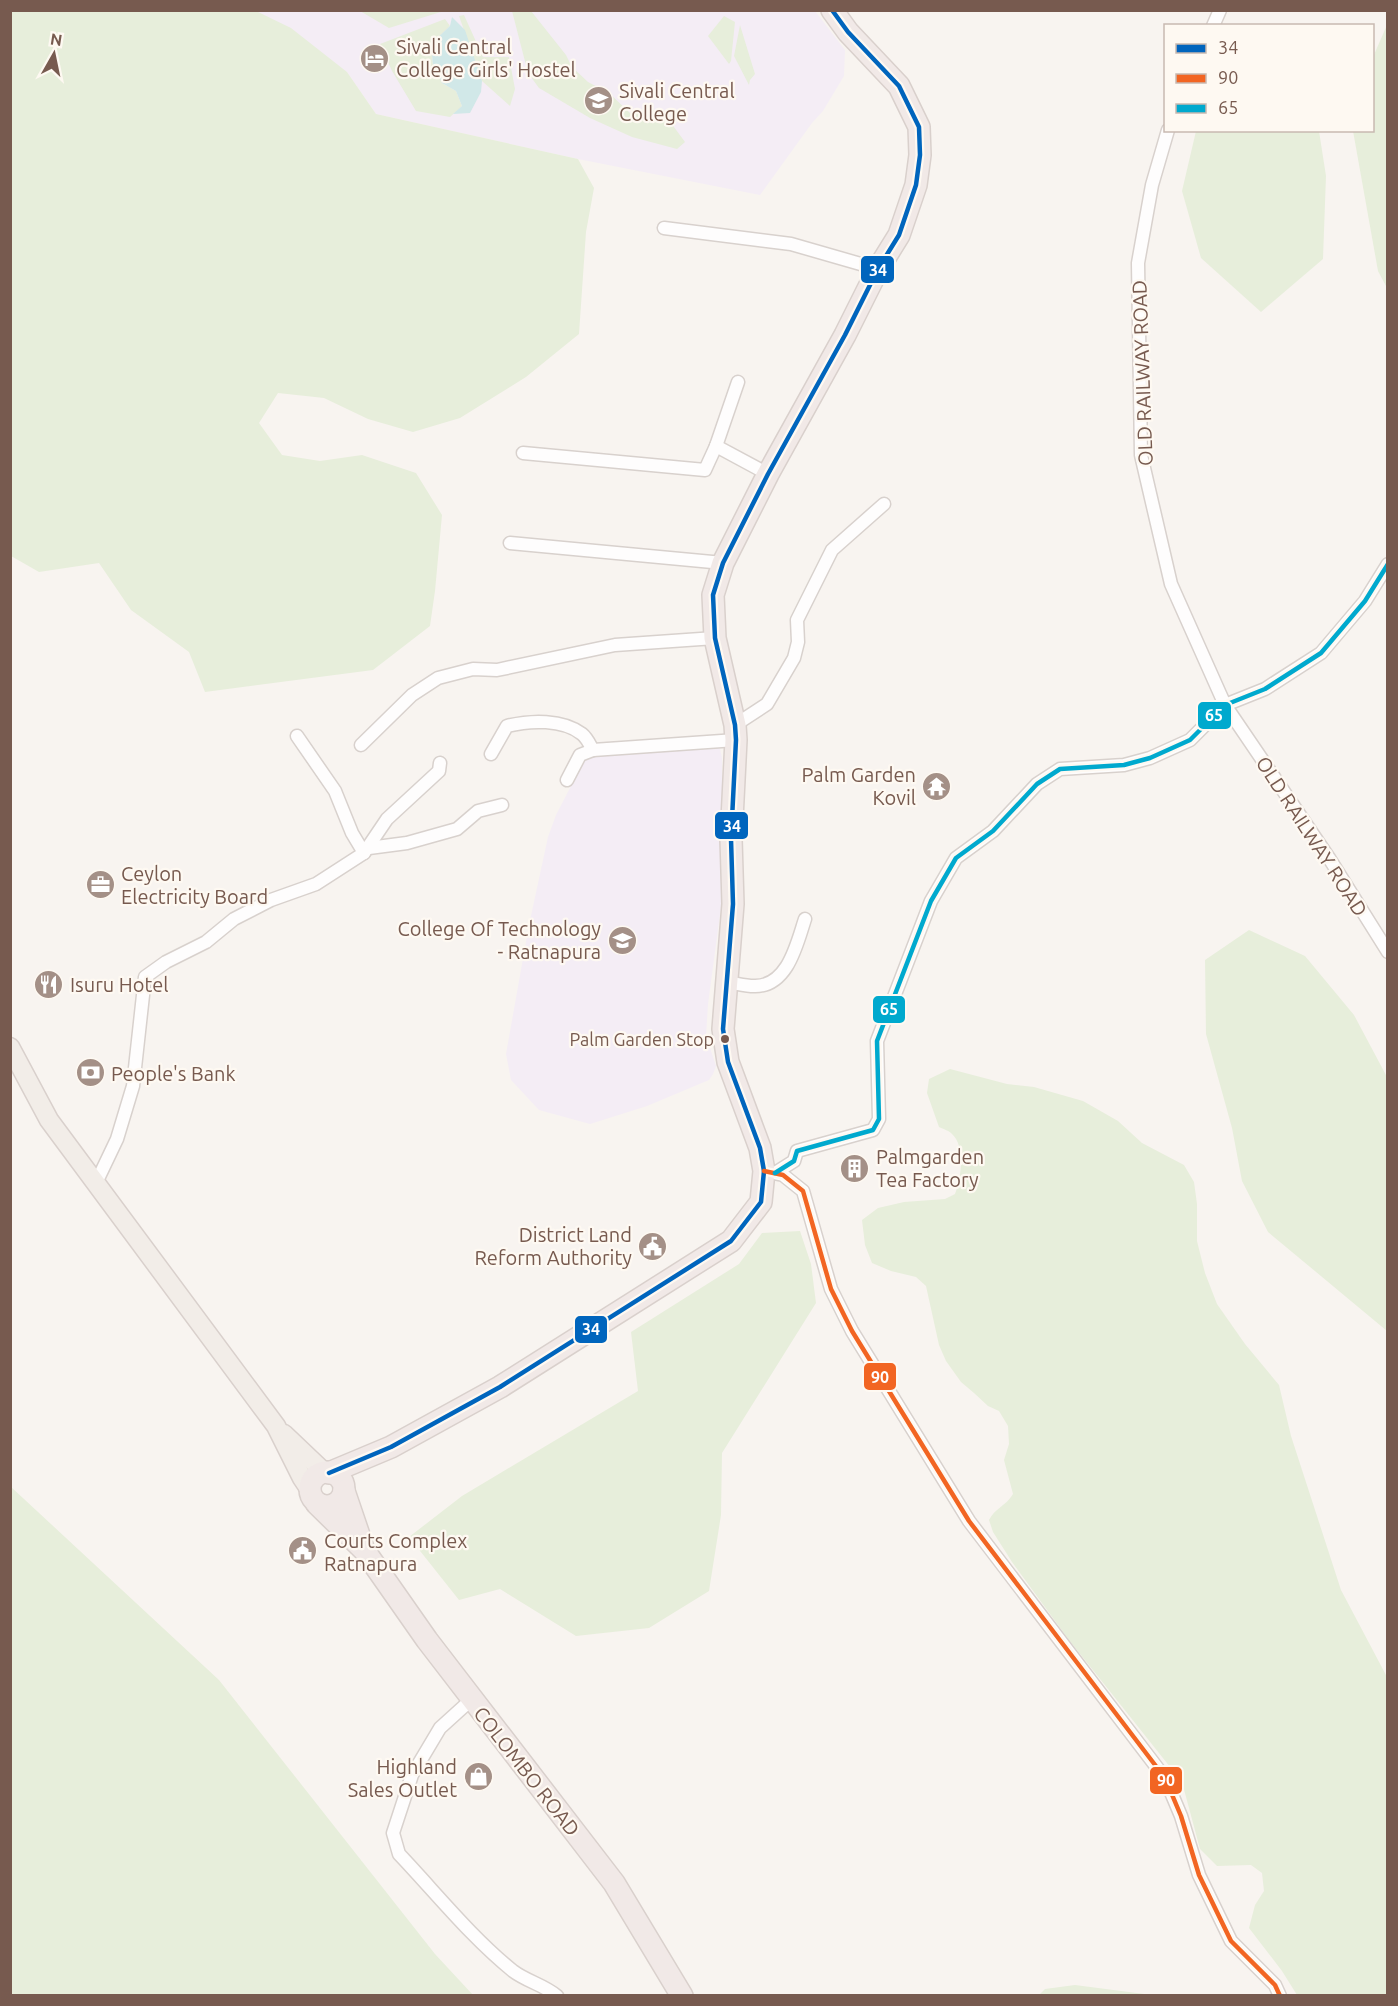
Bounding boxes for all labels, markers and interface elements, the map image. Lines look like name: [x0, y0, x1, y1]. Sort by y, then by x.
north arrow: [24, 24, 84, 84]
legend: [1164, 24, 1374, 132]
text: N: [49, 29, 64, 49]
place label: Sivali Central College Girls' Hostel: [396, 35, 576, 81]
text: 34: [1218, 37, 1238, 57]
hotel icon: Sivali Central College Girls' Hostel: [359, 42, 391, 74]
text: 90: [1218, 67, 1238, 87]
place label: Sivali Central College: [619, 79, 735, 125]
school or university icon: Sivali Central College: [582, 85, 614, 117]
text: 65: [1218, 97, 1238, 117]
line badge: 34: [860, 255, 895, 284]
text: 34: [869, 261, 887, 279]
street label: OLD RAILWAY ROAD: [1127, 280, 1157, 466]
line badge: 65: [1197, 701, 1232, 730]
text: 65: [1205, 706, 1223, 724]
street label: OLD RAILWAY ROAD: [1252, 752, 1372, 920]
place label: Palm Garden Kovil: [802, 763, 916, 809]
temple icon: Palm Garden Kovil: [921, 770, 953, 802]
line badge: 34: [714, 811, 749, 840]
text: 34: [723, 817, 741, 835]
place label: Ceylon Electricity Board: [121, 862, 268, 908]
office icon: Ceylon Electricity Board: [84, 868, 116, 900]
place label: College Of Technology - Ratnapura: [398, 917, 601, 963]
school or university icon: College Of Technology - Ratnapura: [606, 924, 638, 956]
restaurant icon: Isuru Hotel: [33, 968, 65, 1000]
place label: Isuru Hotel: [70, 973, 169, 996]
line badge: 65: [872, 995, 906, 1024]
text: 65: [880, 1000, 898, 1018]
place label: Palm Garden Stop: [569, 1029, 714, 1049]
marker: Palm Garden Stop: [719, 1033, 731, 1045]
bank icon: People's Bank: [74, 1057, 106, 1089]
place label: People's Bank: [111, 1062, 236, 1085]
place label: Palmgarden Tea Factory: [876, 1145, 984, 1191]
building icon: Palmgarden Tea Factory: [839, 1152, 871, 1184]
place label: District Land Reform Authority: [474, 1223, 632, 1269]
public building icon: District Land Reform Authority: [637, 1230, 669, 1262]
line badge: 34: [574, 1315, 608, 1344]
text: 34: [582, 1320, 600, 1338]
line badge: 90: [863, 1362, 897, 1391]
text: 90: [871, 1368, 889, 1386]
place label: Courts Complex Ratnapura: [324, 1529, 467, 1575]
public building icon: Courts Complex Ratnapura: [287, 1535, 319, 1567]
street label: COLOMBO ROAD: [469, 1702, 585, 1840]
place label: Highland Sales Outlet: [348, 1755, 457, 1801]
shop icon: Highland Sales Outlet: [462, 1761, 494, 1793]
line badge: 90: [1149, 1766, 1183, 1795]
text: 90: [1157, 1771, 1175, 1789]

